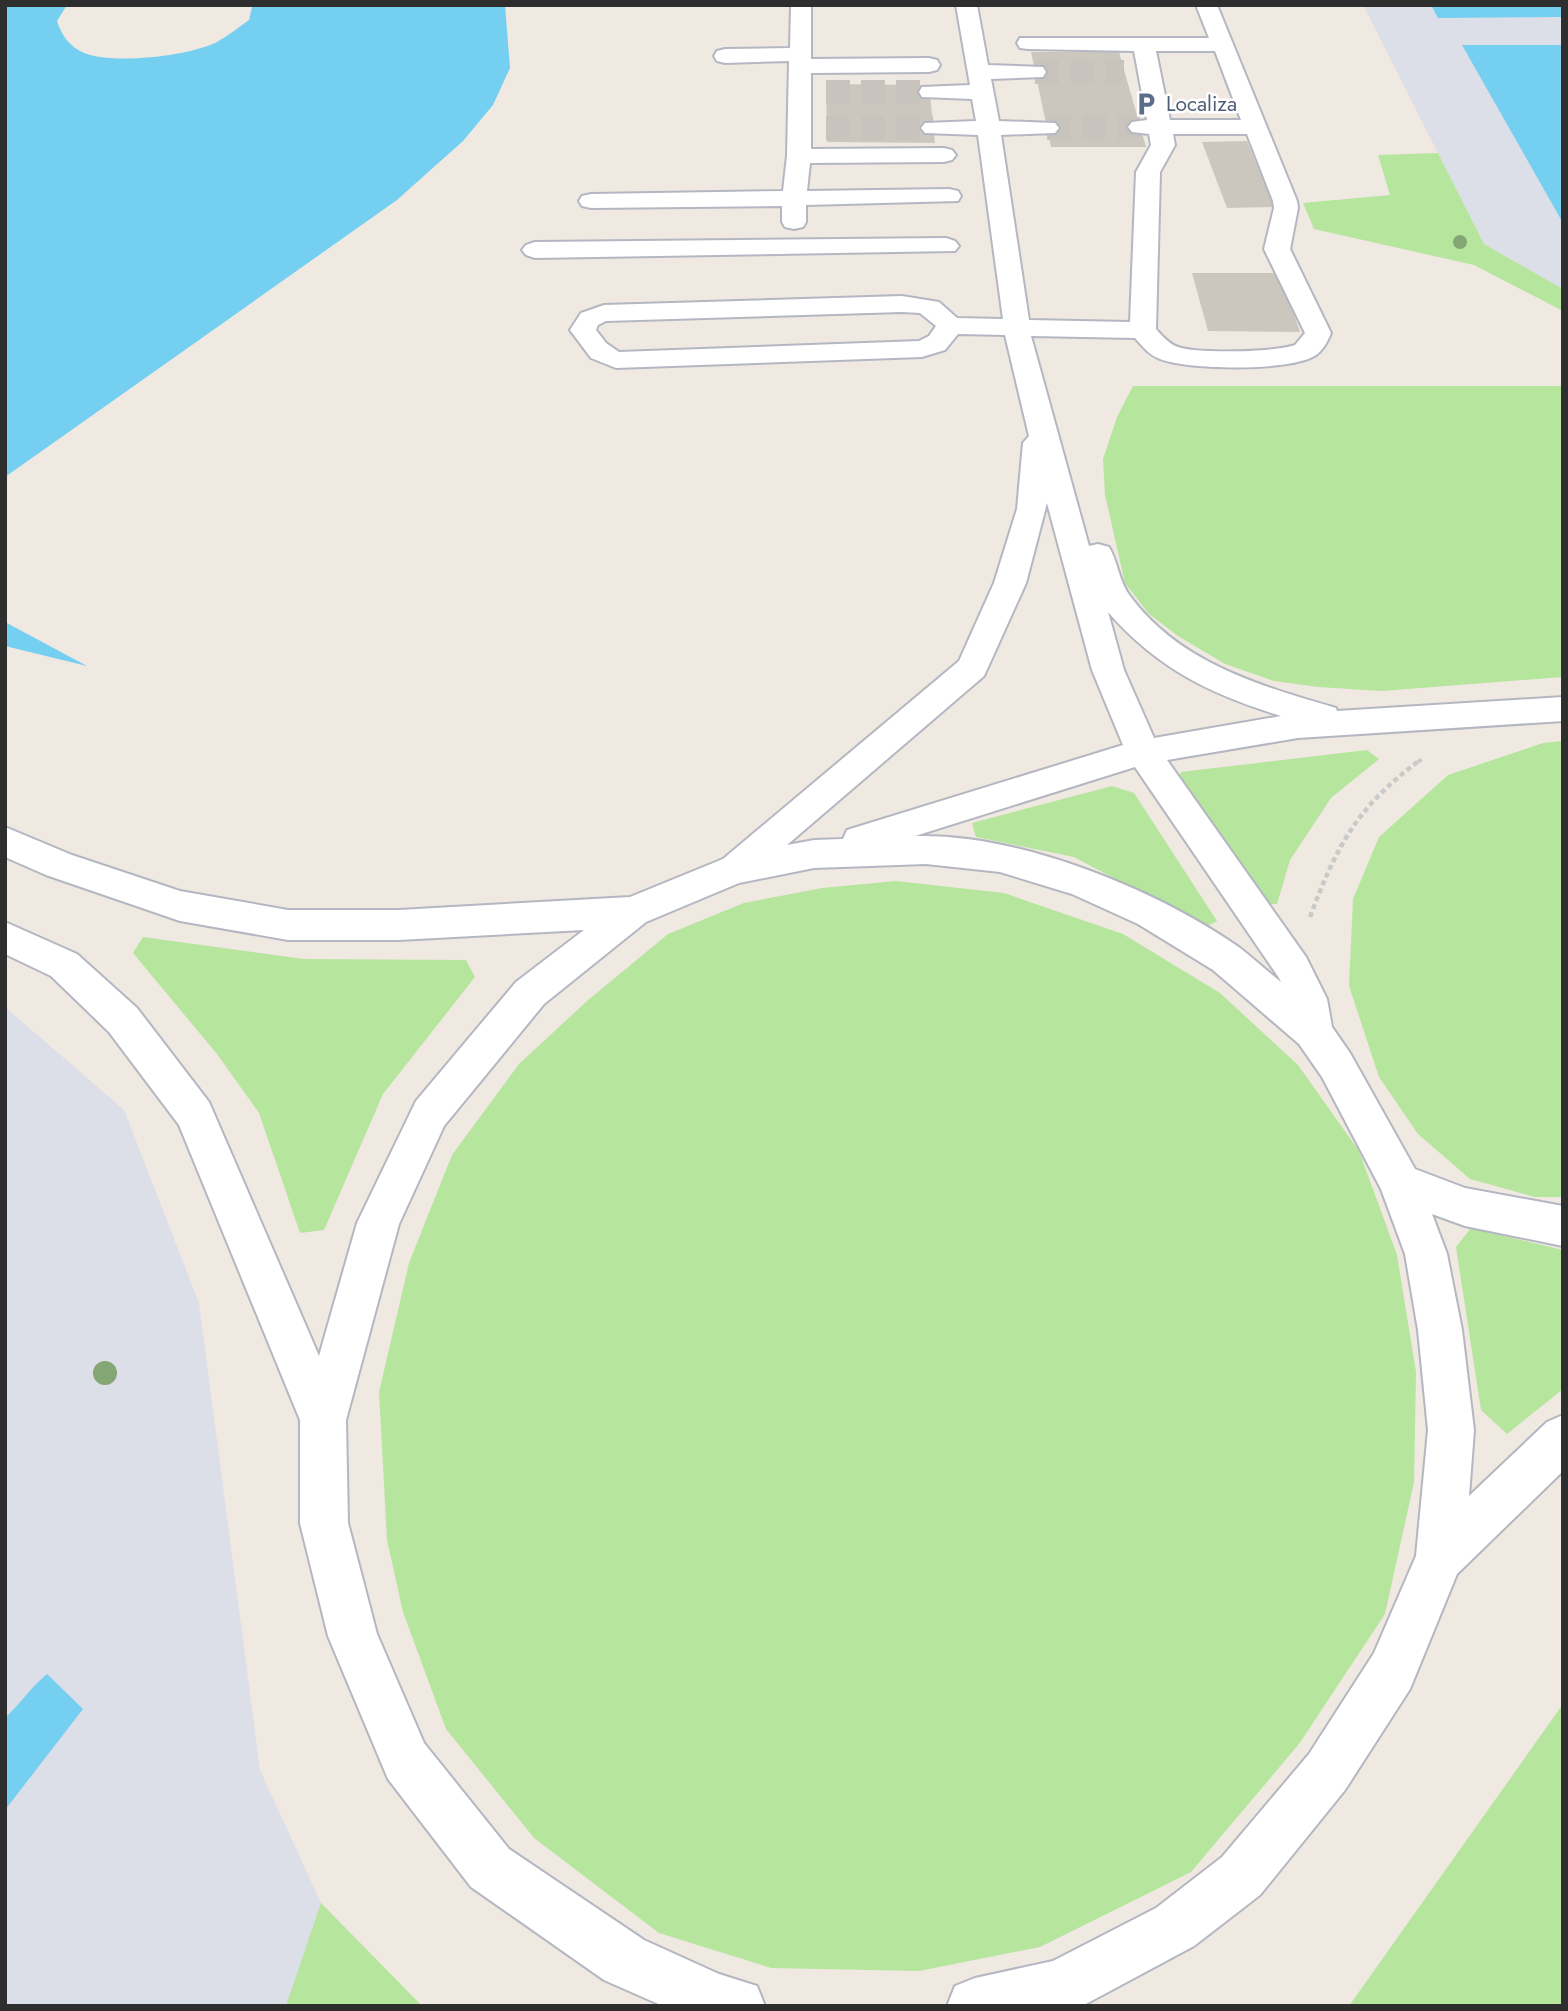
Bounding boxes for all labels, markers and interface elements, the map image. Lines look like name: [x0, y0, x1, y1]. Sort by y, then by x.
place label: Localiza: [1166, 89, 1237, 119]
parking icon: Localiza: [1132, 90, 1160, 118]

